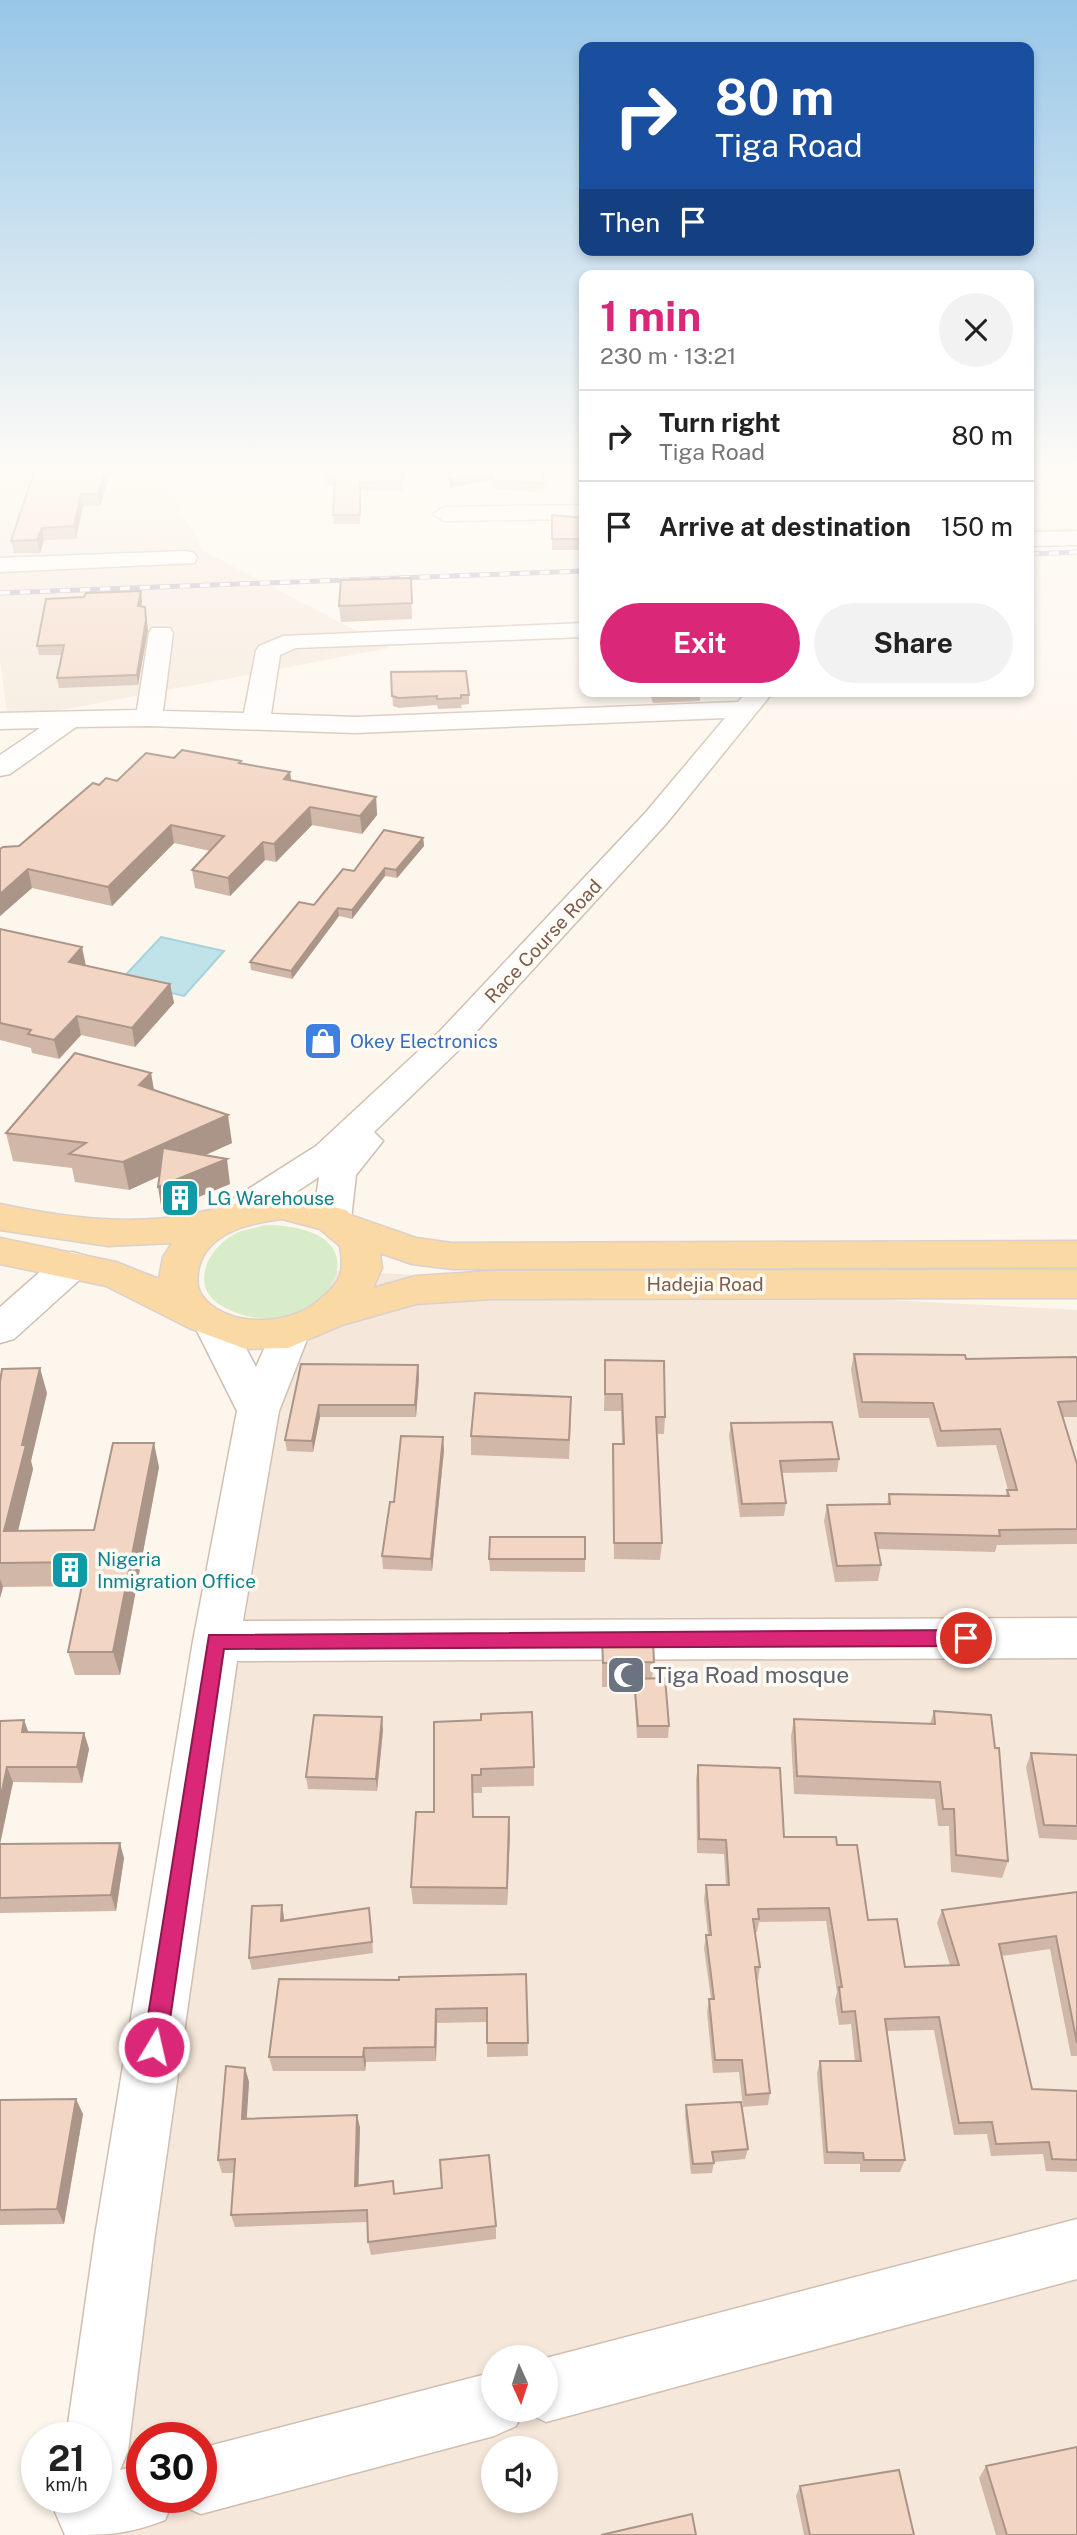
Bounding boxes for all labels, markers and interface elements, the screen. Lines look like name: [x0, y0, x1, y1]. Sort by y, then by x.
text: 80 m: [715, 68, 834, 126]
icon: right: [600, 70, 691, 161]
text: Tiga Road: [715, 127, 863, 164]
icon: arrive: [674, 203, 712, 241]
text: Then: [600, 207, 660, 238]
text: 1 min: [600, 291, 701, 340]
button: close: [939, 293, 1013, 367]
text: 230 m · 13:21: [600, 342, 736, 369]
text: Turn right: [659, 407, 781, 438]
icon: right: [600, 417, 638, 455]
text: 80 m: [952, 420, 1013, 451]
text: Tiga Road: [659, 438, 765, 465]
icon: arrive: [600, 508, 638, 546]
text: Arrive at destination: [659, 511, 911, 542]
text: 150 m: [941, 511, 1013, 542]
button: Exit: [600, 603, 800, 683]
button: Share: [814, 603, 1013, 683]
street label: Race Course Road: [480, 875, 606, 1007]
shop icon: Okey Electronics: [302, 1020, 344, 1062]
place label: Okey Electronics: [350, 1030, 498, 1052]
building icon: LG Warehouse: [159, 1177, 201, 1219]
place label: LG Warehouse: [207, 1187, 335, 1209]
street label: Hadejia Road: [646, 1273, 764, 1295]
place label: Nigeria Inmigration Office: [97, 1548, 256, 1592]
building icon: Nigeria Inmigration Office: [49, 1549, 91, 1591]
pin: [936, 1608, 996, 1668]
icon: arrive: [947, 1619, 985, 1657]
mosque icon: Tiga Road mosque: [605, 1654, 647, 1696]
place label: Tiga Road mosque: [653, 1661, 849, 1688]
position arrow: [117, 2010, 191, 2084]
north arrow: [481, 2345, 558, 2422]
map controls: [481, 2345, 558, 2513]
speed limit sign: 30: [126, 2422, 217, 2513]
button: sound: [481, 2436, 558, 2513]
text: 21: [48, 2438, 85, 2479]
text: km/h: [45, 2474, 88, 2495]

